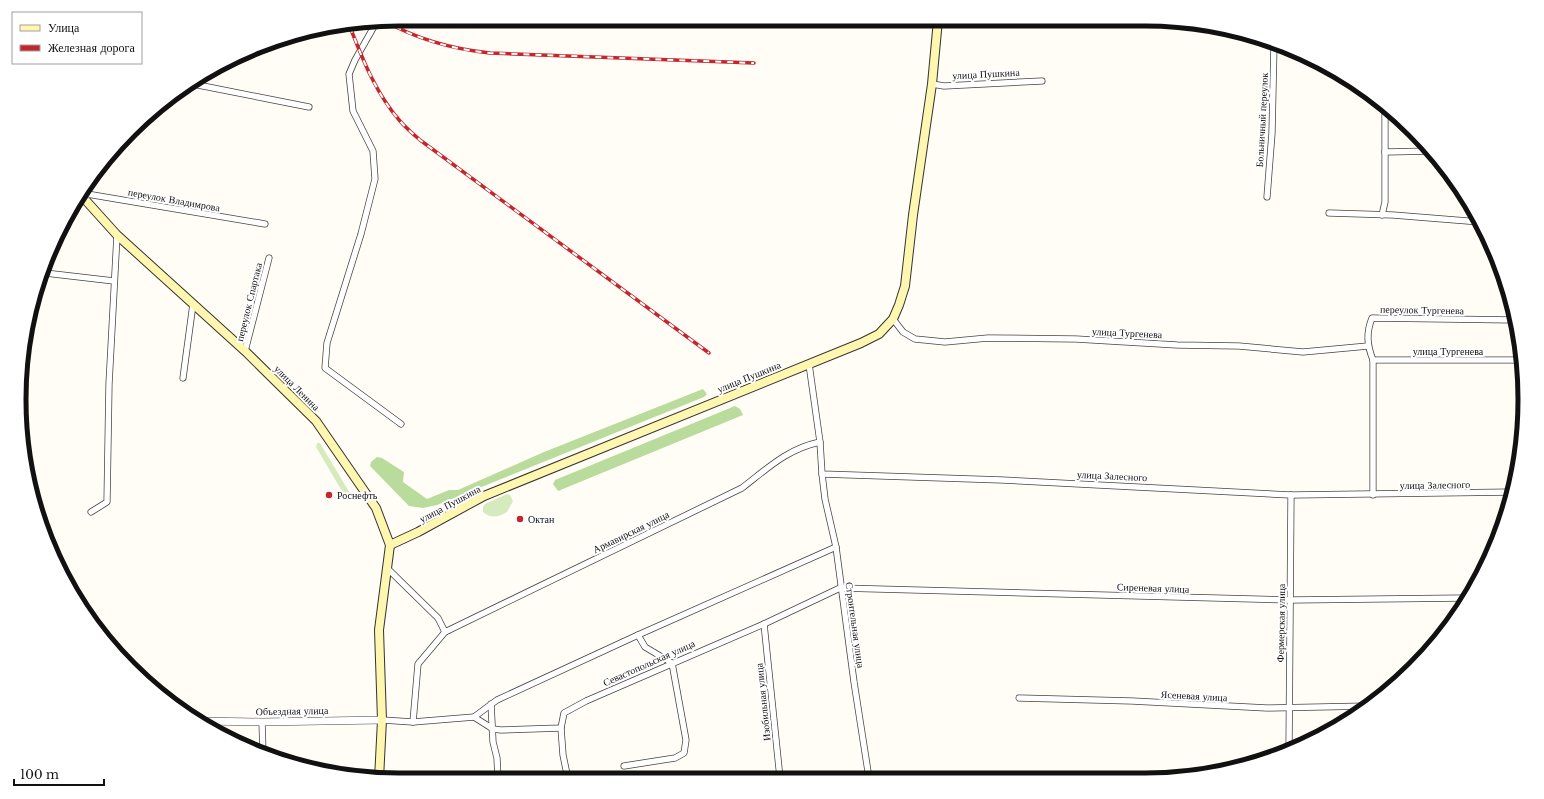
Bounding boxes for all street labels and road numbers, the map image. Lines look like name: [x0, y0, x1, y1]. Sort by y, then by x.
street label: улица Пушкина: [952, 66, 1021, 82]
street label: Больничный переулок: [1253, 72, 1271, 168]
street label: переулок Владимрова: [127, 186, 222, 215]
street label: переулок Спартака: [233, 261, 265, 343]
street label: переулок Тургенева: [1380, 303, 1465, 317]
street label: улица Тургенева: [1092, 325, 1163, 341]
street label: улица Тургенева: [1413, 345, 1484, 358]
street label: улица Пушкина: [715, 358, 783, 396]
street label: улица Ленина: [271, 362, 323, 414]
street label: улица Залесного: [1076, 468, 1148, 484]
street label: улица Залесного: [1400, 478, 1470, 492]
street label: улица Пушкина: [417, 482, 483, 526]
street label: Армавирская улица: [591, 508, 672, 556]
street label: Сиреневая улица: [1117, 580, 1190, 596]
street label: Строительная улица: [843, 581, 868, 669]
street label: Фермерская улица: [1274, 583, 1288, 662]
street label: Севастопольская улица: [601, 637, 698, 689]
street label: Изобильная улица: [752, 662, 774, 741]
street label: Ясеневая улица: [1160, 688, 1228, 704]
street label: Объездная улица: [256, 704, 329, 718]

